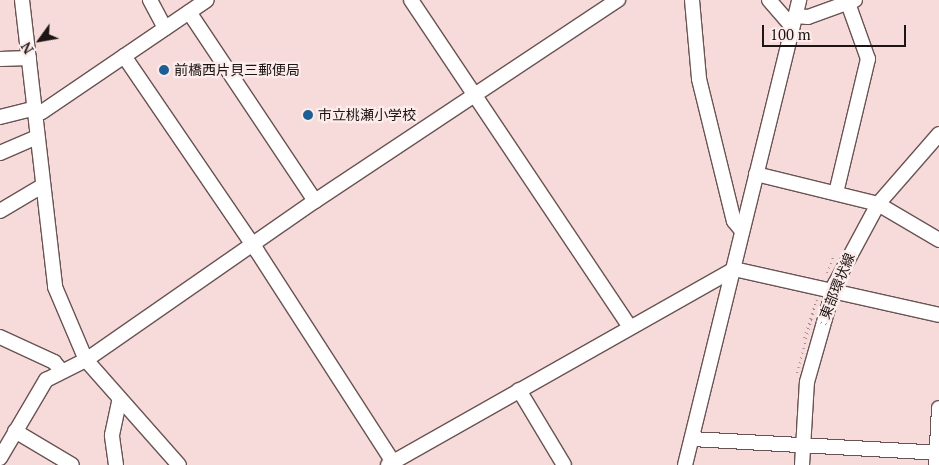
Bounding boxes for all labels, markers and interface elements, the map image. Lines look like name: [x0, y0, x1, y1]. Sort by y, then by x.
north arrow: [15, 15, 65, 65]
scale bar: [764, 15, 908, 47]
text: 100 m: [770, 24, 811, 44]
text: N: [16, 39, 38, 58]
place label: 前橋西片貝三郵便局: [174, 62, 300, 78]
marker: 前橋西片貝三郵便局: [158, 64, 170, 76]
place label: 市立桃瀬小学校: [318, 107, 416, 123]
marker: 市立桃瀬小学校: [302, 109, 314, 121]
street label: 東部環状線: [816, 250, 858, 322]

